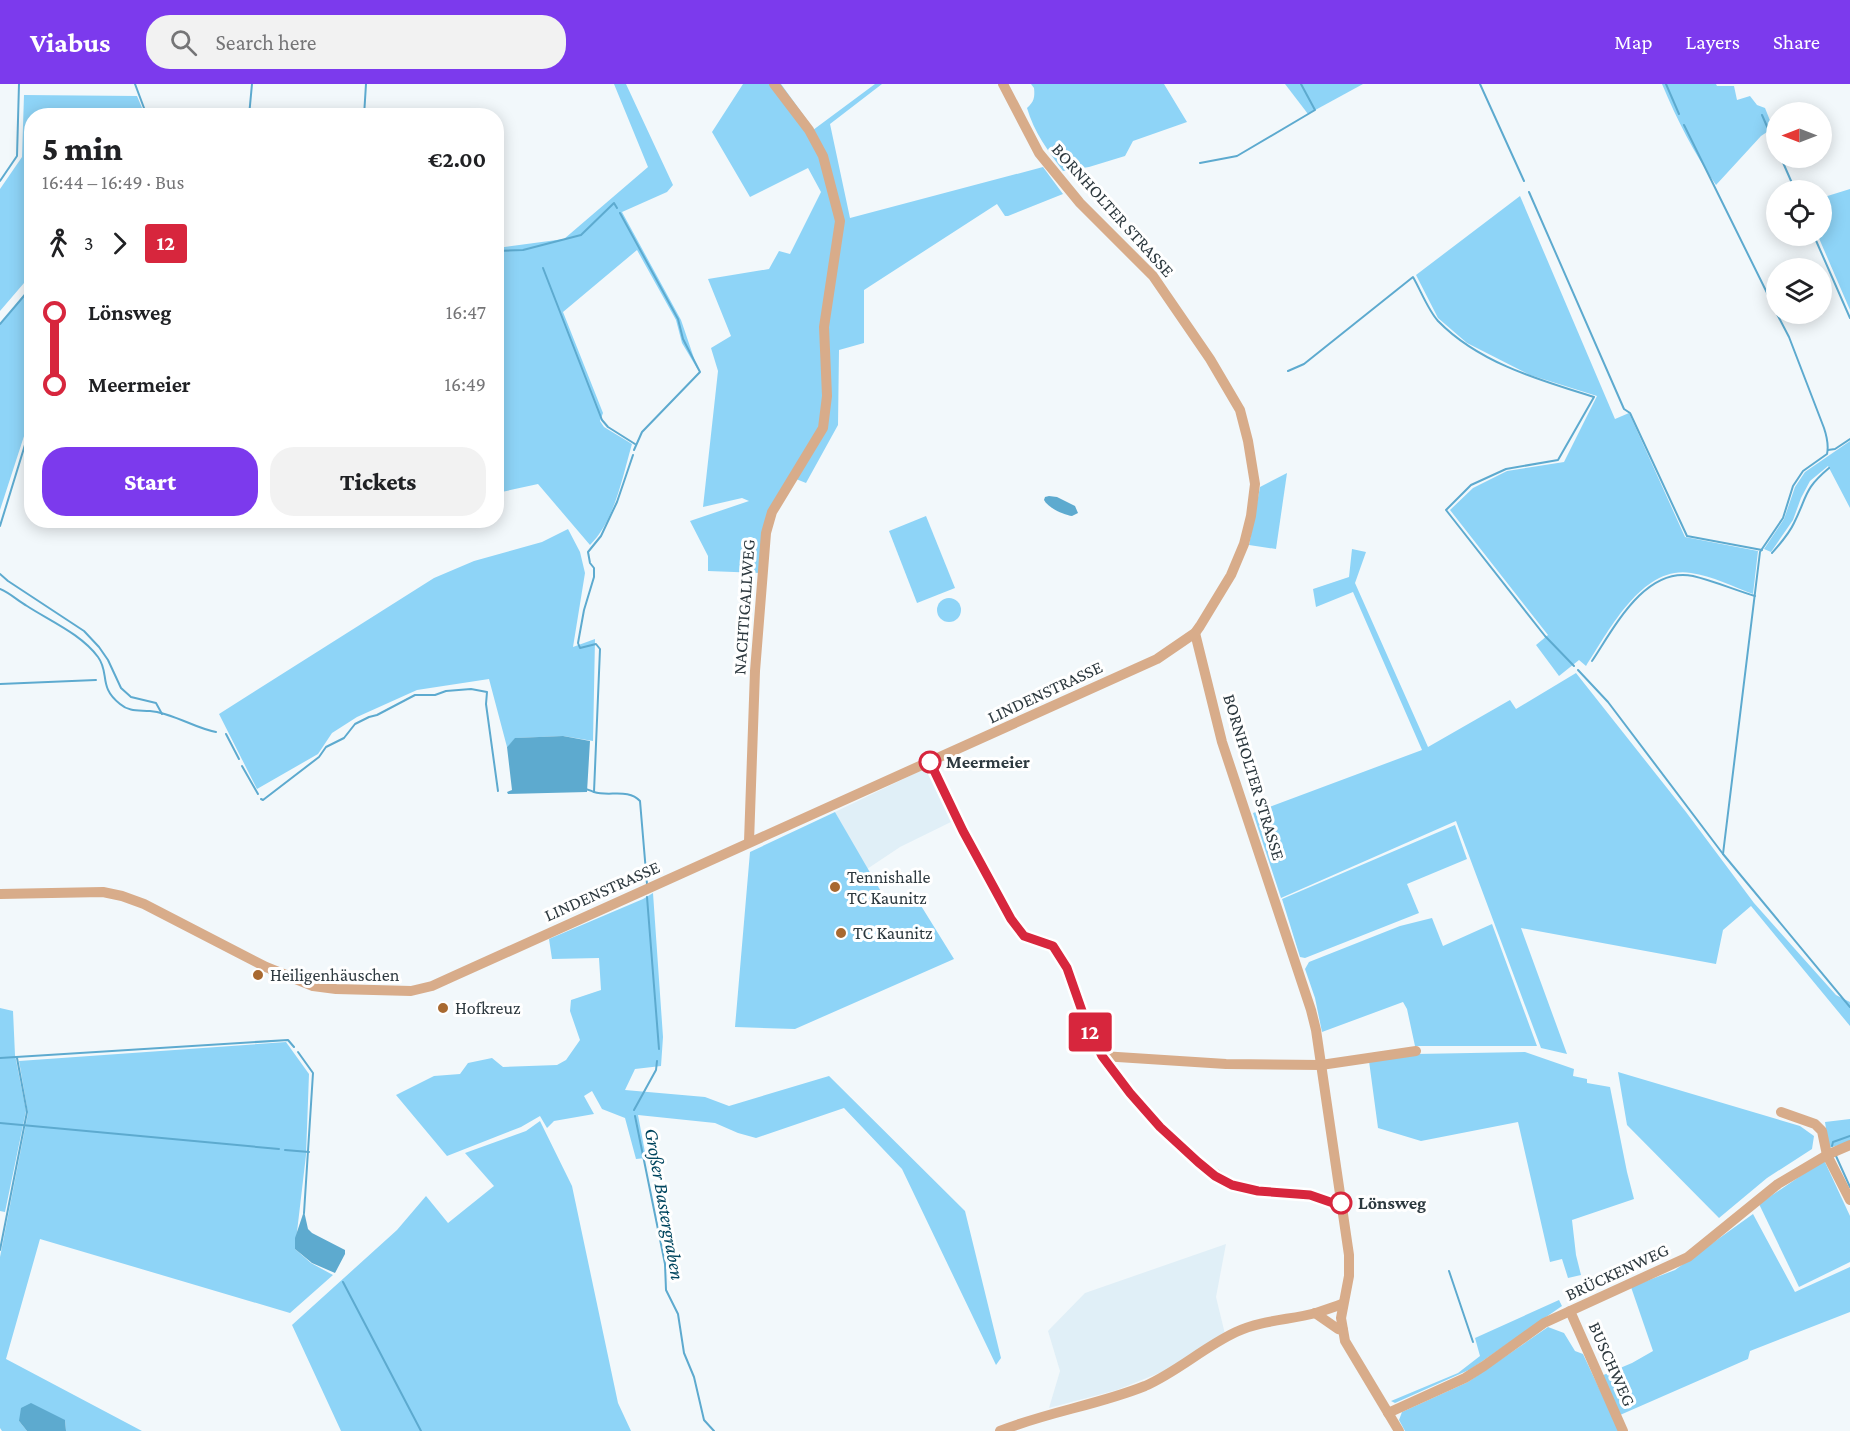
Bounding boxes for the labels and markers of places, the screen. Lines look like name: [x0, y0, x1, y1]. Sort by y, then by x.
marker: Meermeier: [919, 751, 941, 773]
place label: Meermeier: [946, 752, 1030, 772]
place label: Tennishalle TC Kaunitz: [847, 867, 931, 908]
marker: Tennishalle TC Kaunitz: [828, 880, 842, 894]
place label: TC Kaunitz: [853, 923, 933, 943]
marker: TC Kaunitz: [834, 926, 848, 940]
place label: Heiligenhäuschen: [270, 965, 400, 985]
marker: Heiligenhäuschen: [251, 968, 265, 982]
place label: Hofkreuz: [455, 998, 521, 1018]
marker: Hofkreuz: [436, 1001, 450, 1015]
marker: Lönsweg: [1330, 1192, 1352, 1214]
place label: Lönsweg: [1358, 1193, 1426, 1213]

